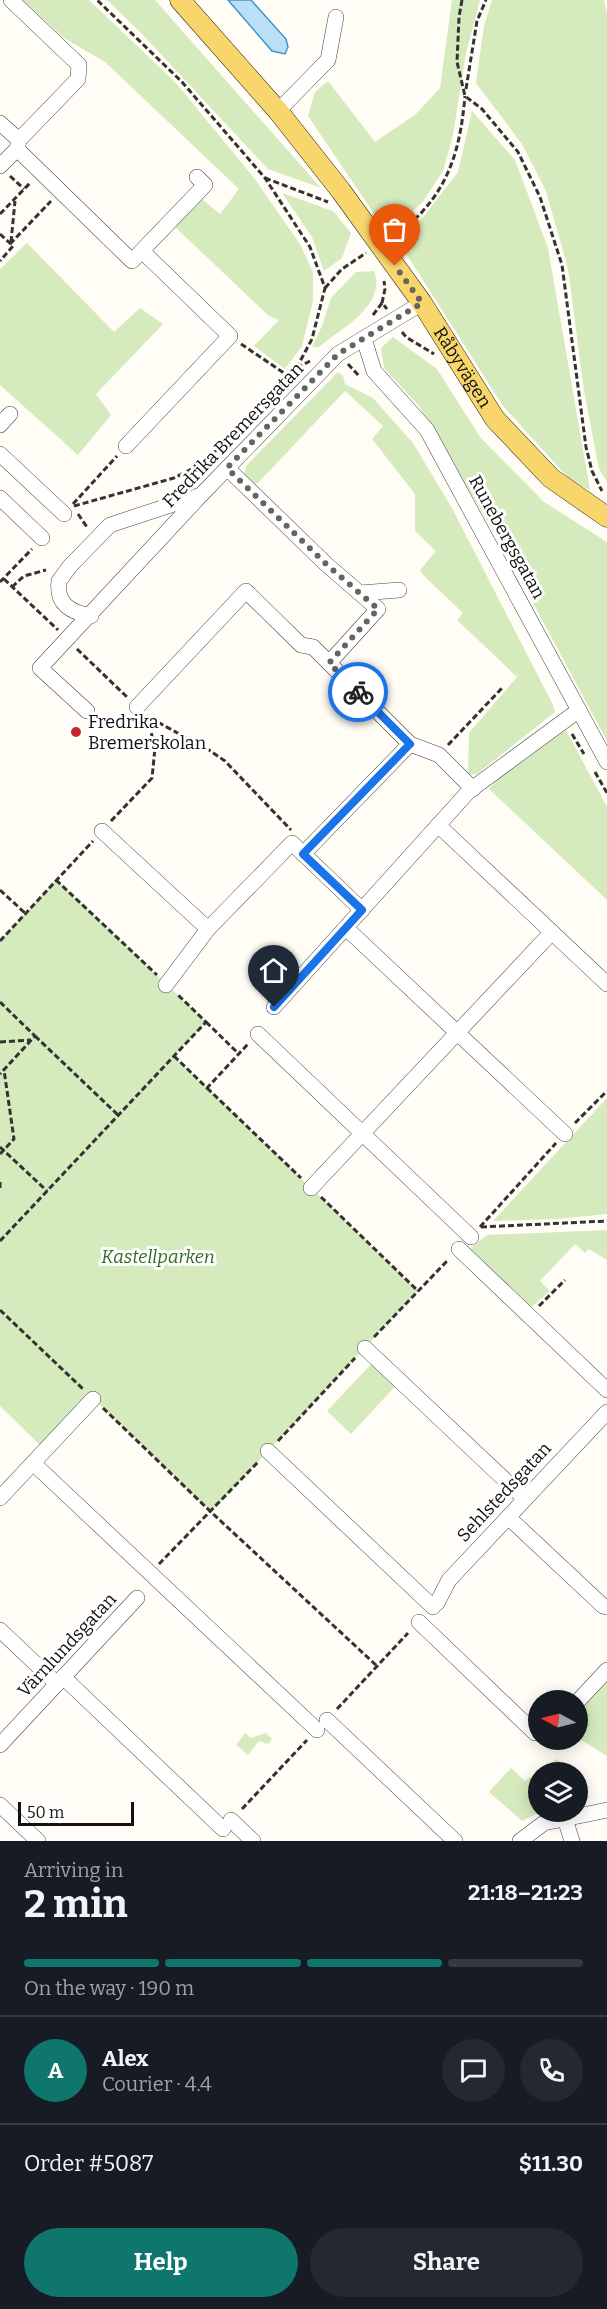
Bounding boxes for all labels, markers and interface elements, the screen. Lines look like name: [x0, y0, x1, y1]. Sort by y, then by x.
pin: [369, 204, 420, 266]
icon: bag: [378, 213, 411, 246]
street label: Råbyvägen: [429, 323, 496, 412]
street label: Fredrika Bremersgatan: [158, 357, 308, 512]
street label: Runebergsgatan: [464, 472, 550, 603]
courier: [328, 662, 388, 722]
icon: bike: [342, 676, 375, 709]
place label: Fredrika Bremerskolan: [88, 711, 207, 754]
marker: Fredrika Bremerskolan: [69, 725, 83, 739]
pin: [248, 945, 299, 1007]
icon: home: [257, 954, 290, 987]
park label: Kastellparken: [101, 1246, 215, 1268]
street label: Sehlstedsgatan: [452, 1437, 556, 1546]
street label: Värnlundsgatan: [13, 1588, 121, 1702]
north arrow: [528, 1690, 588, 1750]
map controls: [528, 1690, 588, 1822]
button: layers: [528, 1762, 588, 1822]
scale bar: [18, 1799, 134, 1826]
text: 50 m: [27, 1803, 64, 1822]
text: Arriving in: [24, 1858, 123, 1882]
text: 21:18–21:23: [468, 1879, 583, 1906]
text: 2 min: [24, 1881, 128, 1927]
text: On the way · 190 m: [24, 1976, 194, 2000]
button: chat: [442, 2039, 505, 2102]
button: phone: [520, 2039, 583, 2102]
text: Alex: [102, 2045, 148, 2072]
text: A: [48, 2057, 63, 2084]
text: Courier · 4.4: [102, 2072, 212, 2096]
text: Order #5087: [24, 2150, 153, 2177]
text: $11.30: [519, 2150, 583, 2177]
button: Help: [24, 2228, 298, 2297]
button: Share: [310, 2228, 583, 2297]

